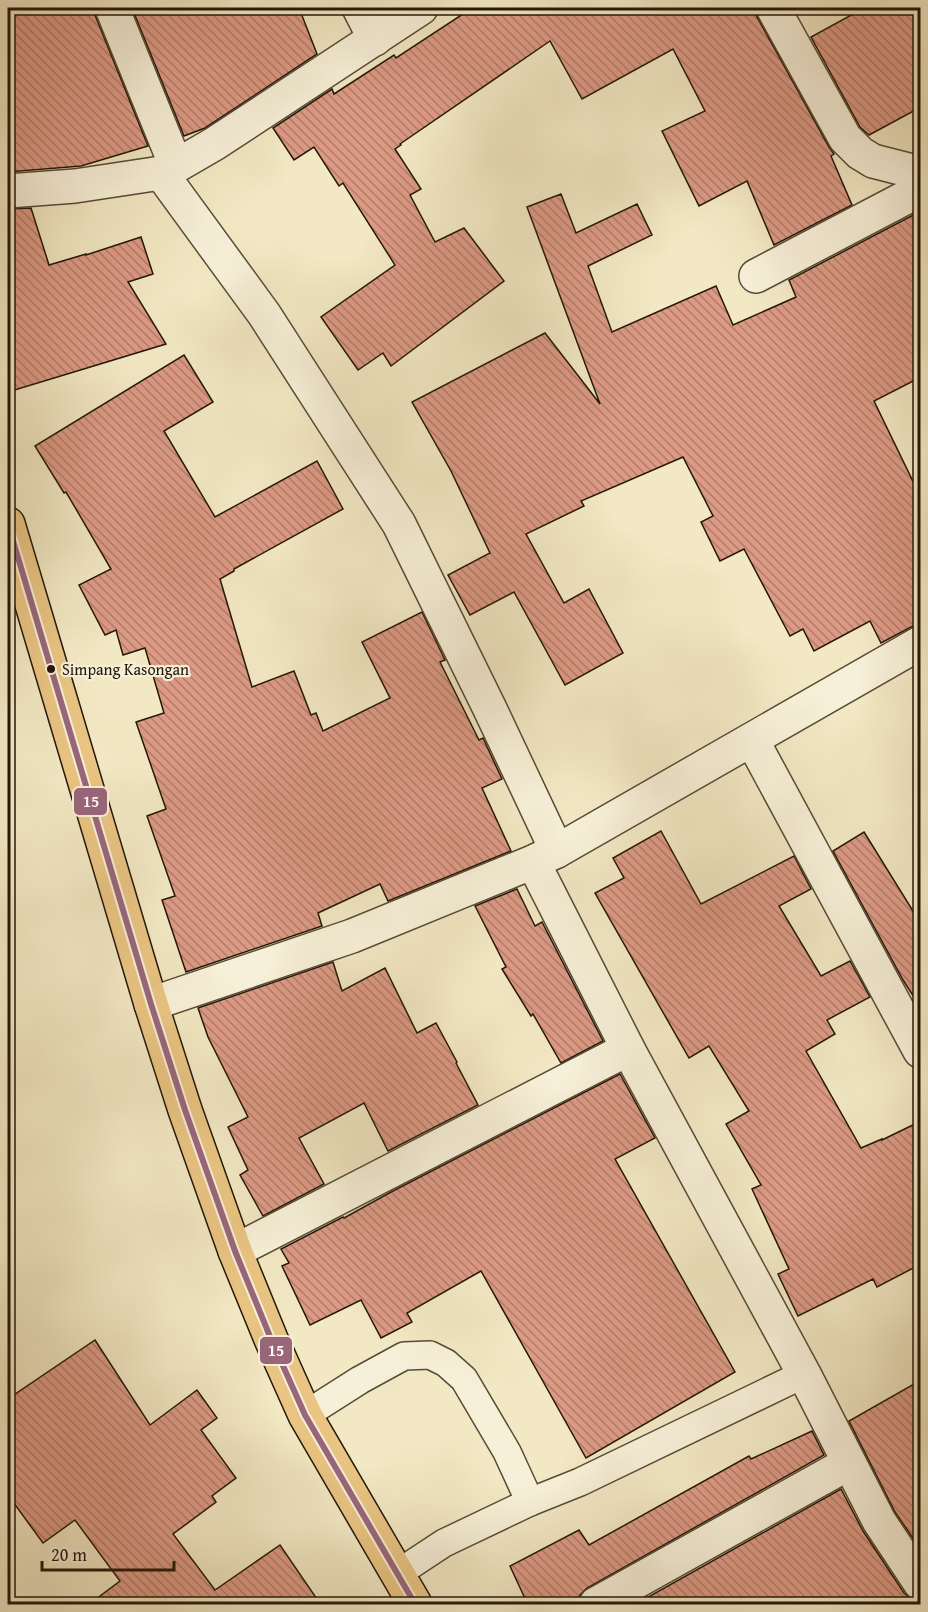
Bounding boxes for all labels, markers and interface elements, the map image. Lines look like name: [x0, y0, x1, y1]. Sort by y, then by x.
place label: Simpang Kasongan: [62, 657, 189, 681]
marker: Simpang Kasongan: [45, 663, 57, 675]
line badge: 15: [73, 787, 108, 816]
text: 15: [83, 789, 99, 813]
line badge: 15: [259, 1336, 293, 1365]
text: 15: [268, 1338, 284, 1362]
scale bar: [42, 1534, 174, 1572]
text: 20 m: [51, 1541, 87, 1568]

